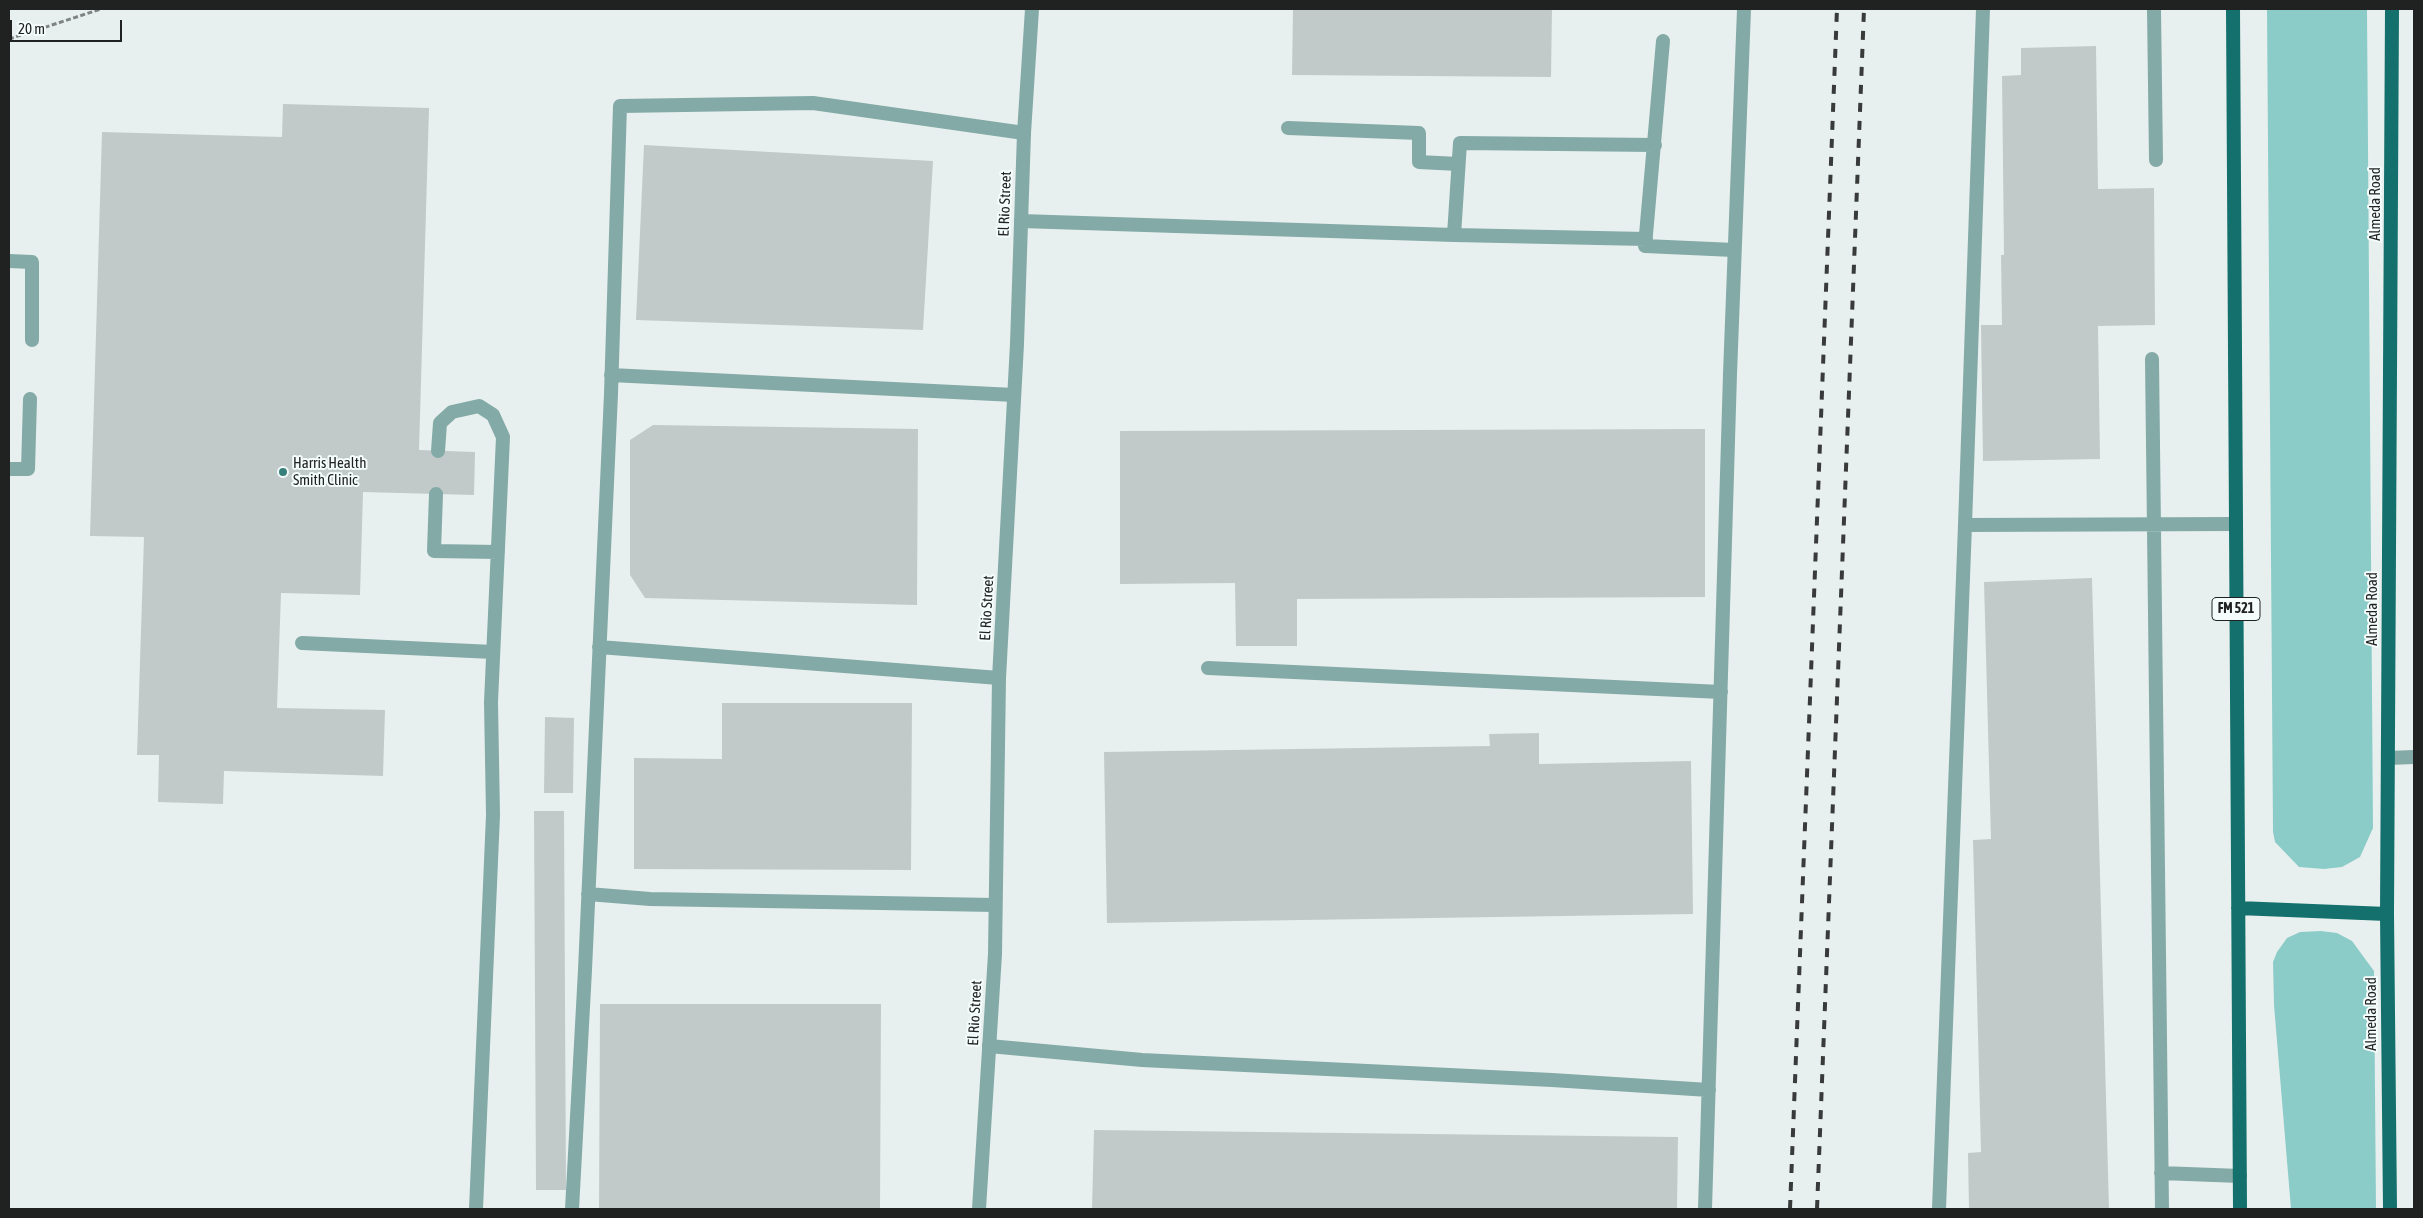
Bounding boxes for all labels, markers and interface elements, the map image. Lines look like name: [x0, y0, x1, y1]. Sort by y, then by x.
scale bar: [12, 10, 125, 42]
text: 20 m: [18, 20, 45, 37]
street label: Almeda Road: [2366, 167, 2384, 241]
street label: El Rio Street: [995, 171, 1015, 237]
place label: Harris Health Smith Clinic: [293, 454, 366, 489]
marker: Harris Health Smith Clinic: [277, 466, 289, 478]
street label: Almeda Road: [2363, 572, 2381, 646]
street label: El Rio Street: [976, 575, 998, 641]
road number: FM 521: [2212, 598, 2260, 620]
street label: Almeda Road: [2362, 977, 2380, 1051]
street label: El Rio Street: [964, 980, 986, 1046]

